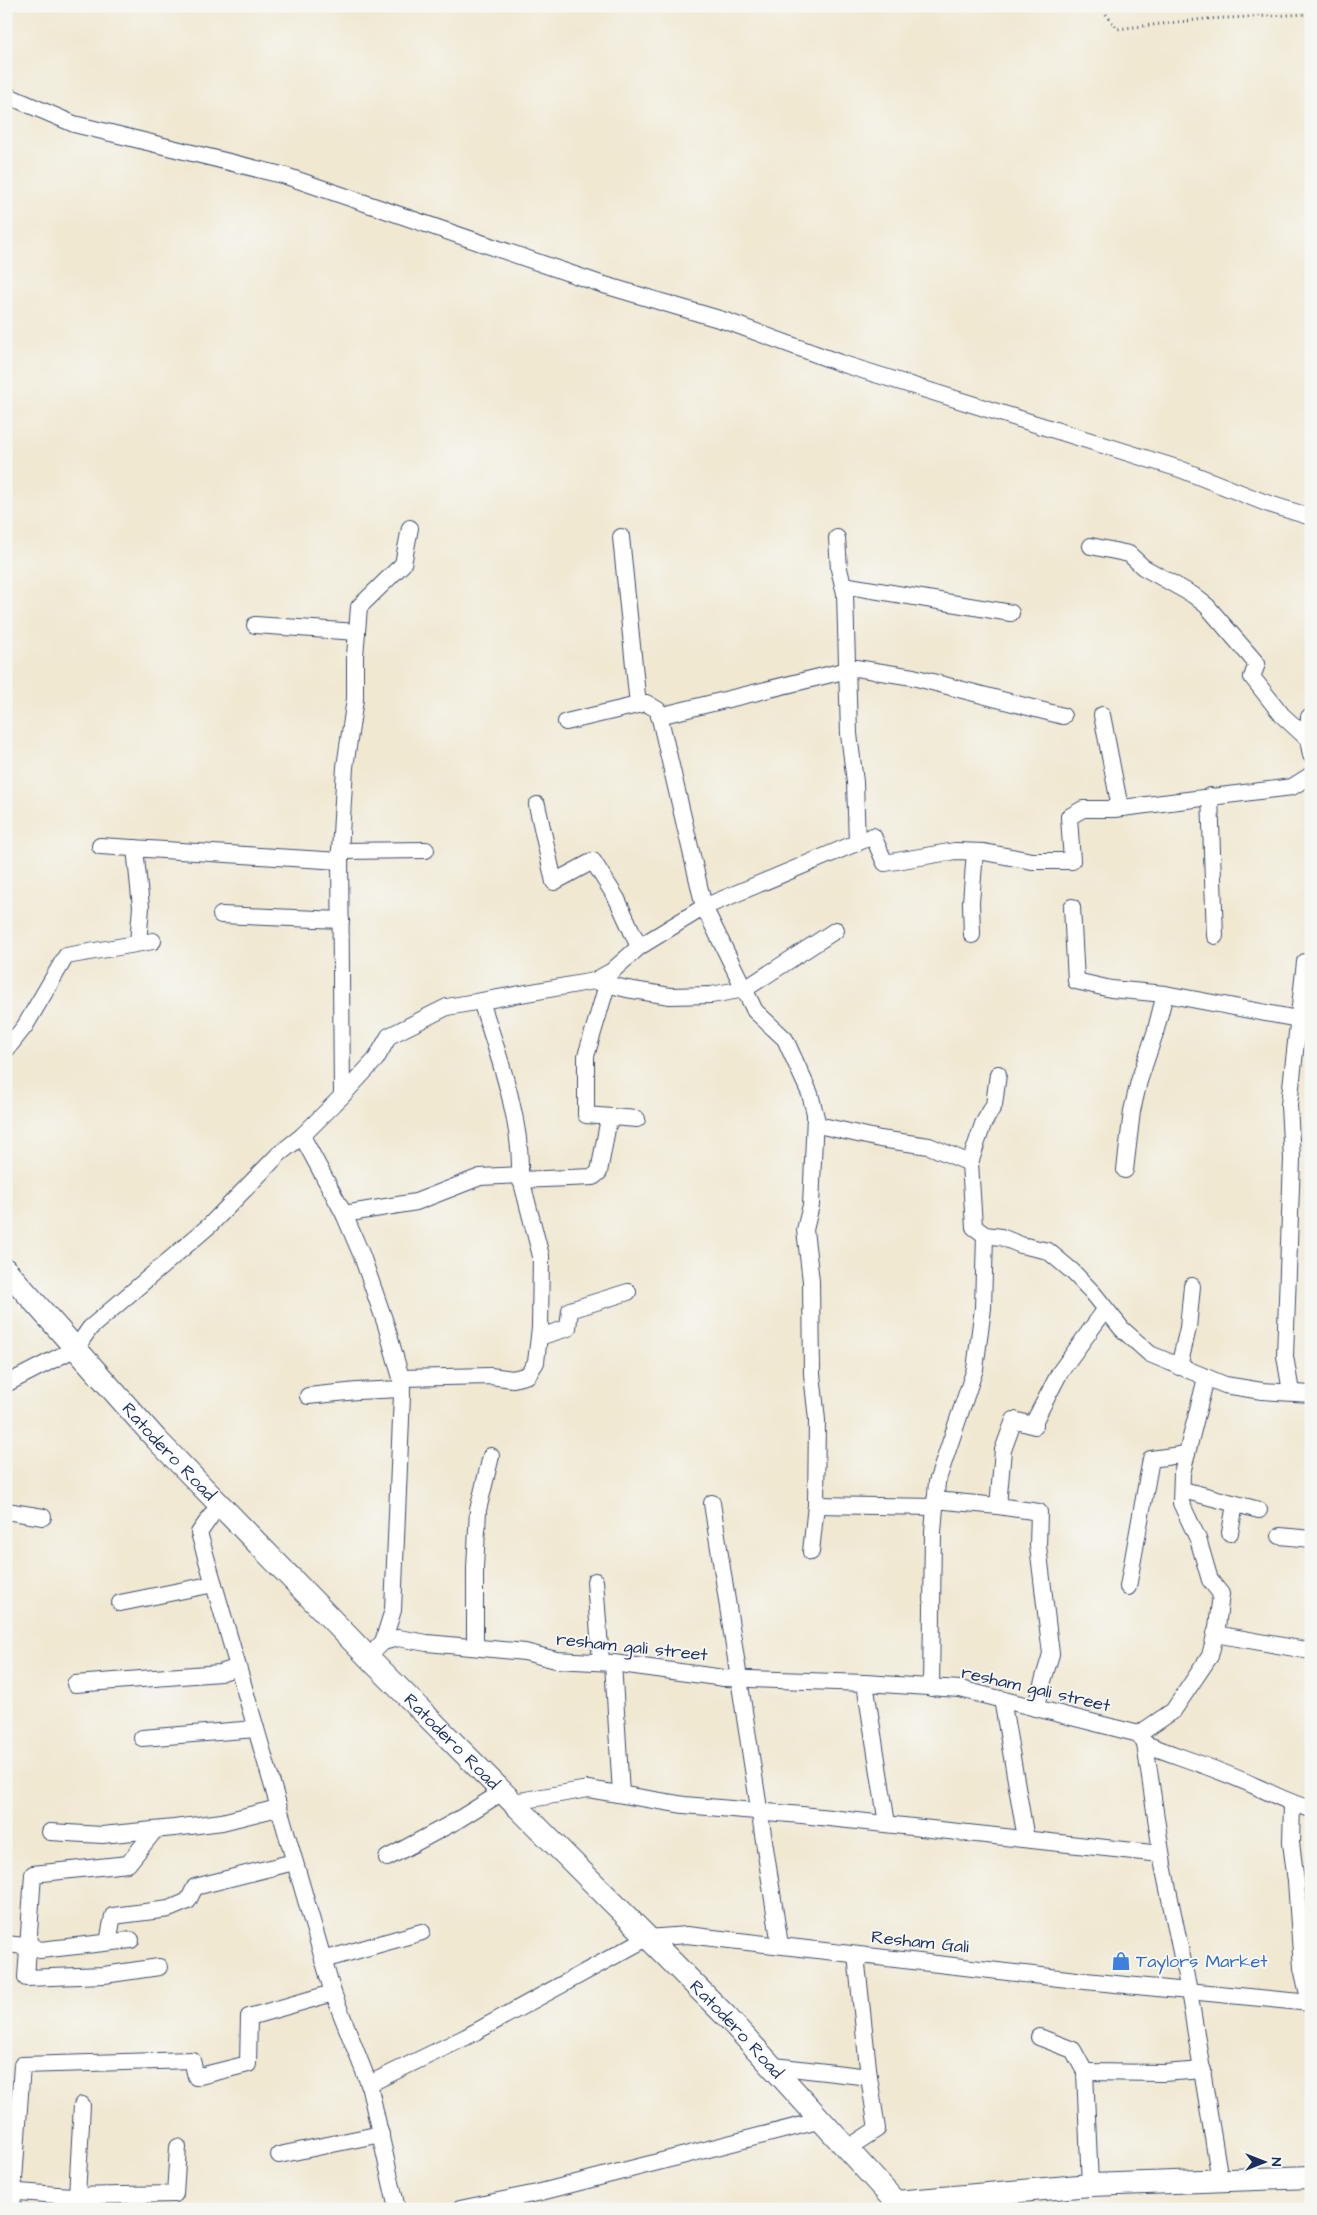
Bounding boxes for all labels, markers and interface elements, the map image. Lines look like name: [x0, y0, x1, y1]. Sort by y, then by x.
street label: Ratodero Road: [116, 1397, 222, 1506]
street label: resham gali street: [555, 1627, 710, 1668]
street label: resham gali street: [959, 1660, 1114, 1719]
street label: Ratodero Road: [398, 1687, 506, 1795]
street label: Resham Gali: [870, 1924, 970, 1960]
place label: Taylors Market: [1136, 1949, 1268, 1975]
shop icon: Taylors Market: [1110, 1950, 1132, 1972]
street label: Ratodero Road: [684, 1974, 789, 2084]
north arrow: [1240, 2138, 1290, 2188]
text: N: [1266, 2158, 1286, 2167]

